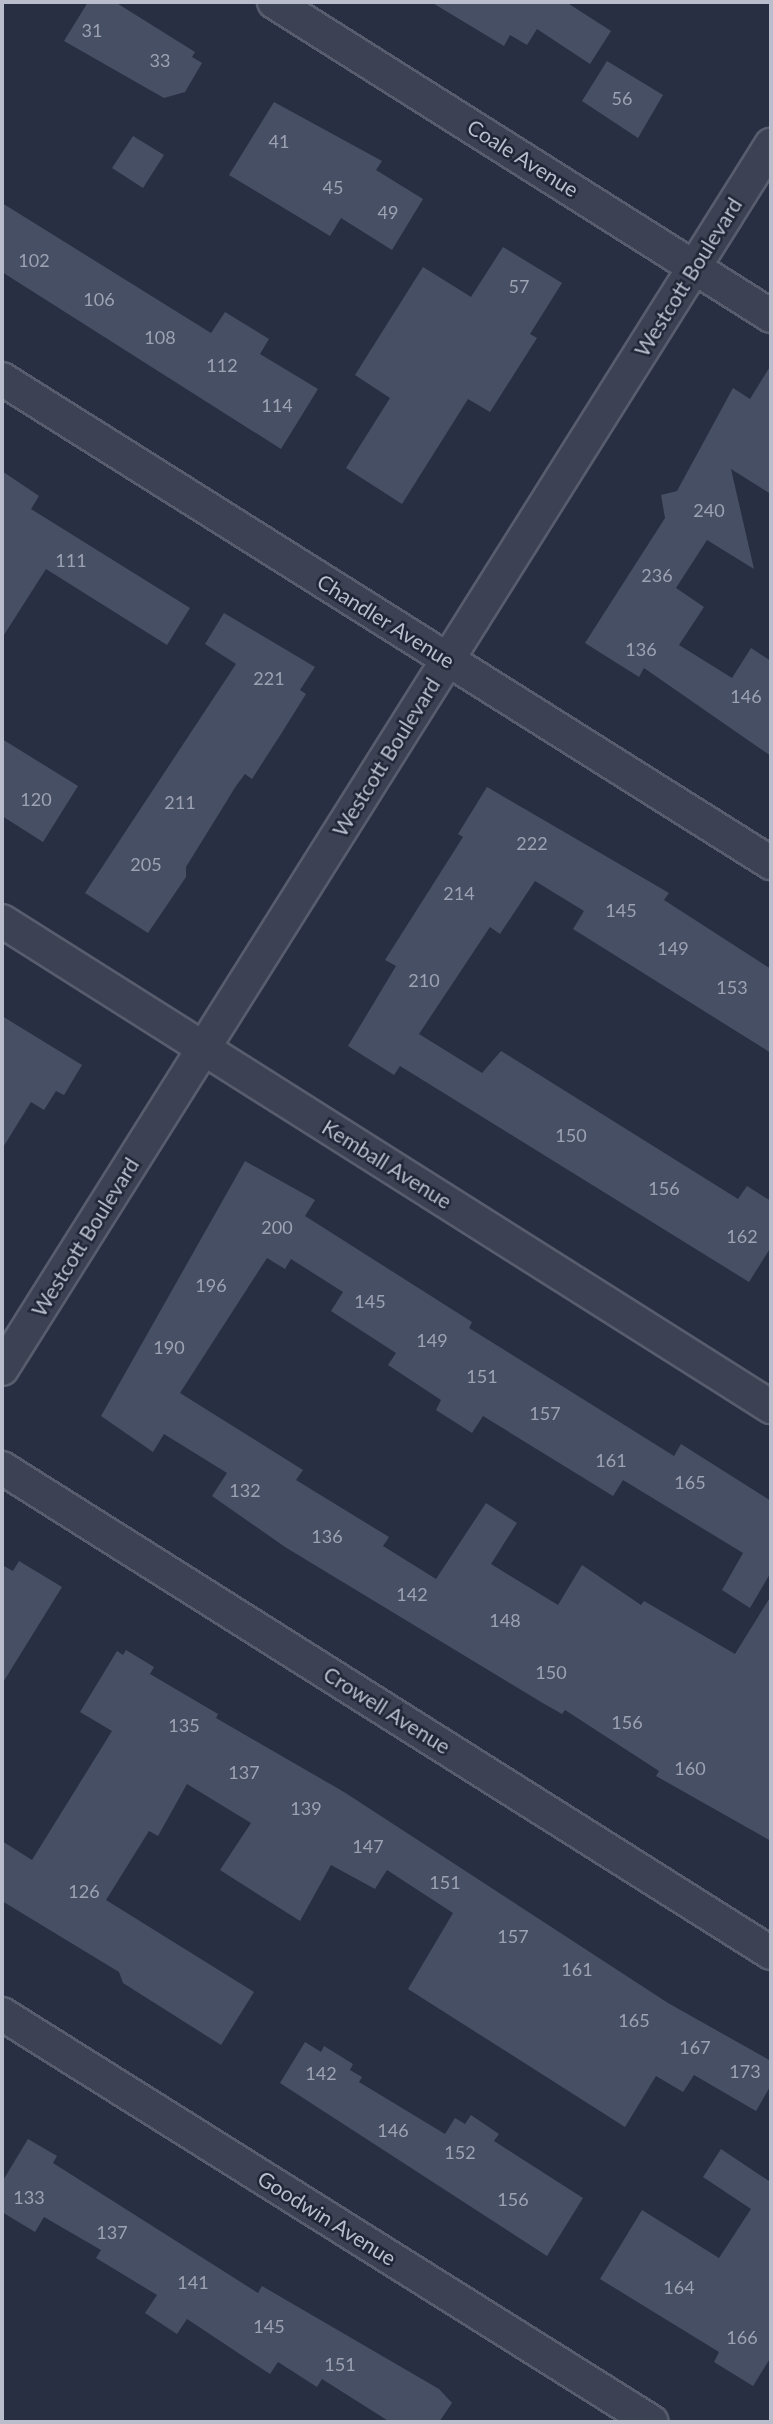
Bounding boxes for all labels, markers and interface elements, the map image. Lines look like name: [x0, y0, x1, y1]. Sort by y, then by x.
house number: 31: [82, 19, 102, 41]
house number: 33: [150, 49, 170, 71]
house number: 56: [612, 87, 632, 109]
street label: Coale Avenue: [462, 114, 584, 202]
house number: 41: [269, 130, 289, 152]
house number: 45: [323, 176, 343, 198]
street label: Westcott Boulevard: [629, 193, 747, 361]
house number: 49: [378, 201, 398, 223]
house number: 102: [18, 249, 50, 271]
house number: 57: [509, 275, 529, 297]
house number: 106: [83, 288, 115, 310]
house number: 108: [144, 326, 176, 348]
house number: 112: [206, 354, 238, 376]
house number: 114: [261, 394, 293, 416]
house number: 240: [693, 499, 725, 521]
house number: 111: [55, 549, 87, 571]
house number: 236: [641, 564, 673, 586]
street label: Chandler Avenue: [312, 568, 460, 674]
house number: 136: [625, 638, 657, 660]
house number: 221: [253, 667, 285, 689]
street label: Westcott Boulevard: [327, 673, 445, 841]
house number: 146: [730, 685, 762, 707]
house number: 120: [20, 788, 52, 810]
house number: 211: [164, 791, 196, 813]
house number: 222: [516, 832, 548, 854]
house number: 205: [130, 853, 162, 875]
house number: 214: [443, 882, 475, 904]
house number: 145: [605, 899, 637, 921]
house number: 149: [657, 937, 689, 959]
house number: 210: [408, 969, 440, 991]
house number: 153: [716, 976, 748, 998]
street label: Kemball Avenue: [317, 1114, 457, 1214]
house number: 150: [555, 1124, 587, 1146]
street label: Westcott Boulevard: [26, 1153, 144, 1321]
house number: 156: [648, 1177, 680, 1199]
house number: 200: [261, 1216, 293, 1238]
house number: 162: [726, 1225, 758, 1247]
house number: 196: [195, 1274, 227, 1296]
house number: 145: [354, 1290, 386, 1312]
house number: 149: [416, 1329, 448, 1351]
house number: 190: [153, 1336, 185, 1358]
house number: 151: [466, 1365, 498, 1387]
house number: 157: [529, 1402, 561, 1424]
house number: 161: [595, 1449, 627, 1471]
house number: 165: [674, 1471, 706, 1493]
house number: 132: [229, 1479, 261, 1501]
house number: 136: [311, 1525, 343, 1547]
house number: 142: [396, 1583, 428, 1605]
house number: 148: [489, 1609, 521, 1631]
street label: Crowell Avenue: [319, 1661, 455, 1759]
house number: 150: [535, 1661, 567, 1683]
house number: 156: [611, 1711, 643, 1733]
house number: 135: [168, 1714, 200, 1736]
house number: 160: [674, 1757, 706, 1779]
house number: 137: [228, 1761, 260, 1783]
house number: 139: [290, 1797, 322, 1819]
house number: 147: [352, 1835, 384, 1857]
house number: 151: [429, 1871, 461, 1893]
house number: 126: [68, 1880, 100, 1902]
house number: 157: [497, 1925, 529, 1947]
house number: 161: [561, 1958, 593, 1980]
house number: 165: [618, 2009, 650, 2031]
house number: 167: [679, 2036, 711, 2058]
house number: 173: [729, 2060, 761, 2082]
house number: 142: [305, 2062, 337, 2084]
house number: 146: [377, 2119, 409, 2141]
house number: 152: [444, 2141, 476, 2163]
street label: Goodwin Avenue: [253, 2165, 401, 2271]
house number: 133: [13, 2186, 45, 2208]
house number: 156: [497, 2188, 529, 2210]
house number: 137: [96, 2221, 128, 2243]
house number: 141: [177, 2271, 209, 2293]
house number: 164: [663, 2276, 695, 2298]
house number: 145: [253, 2315, 285, 2337]
house number: 166: [726, 2326, 758, 2348]
house number: 151: [324, 2353, 356, 2375]

